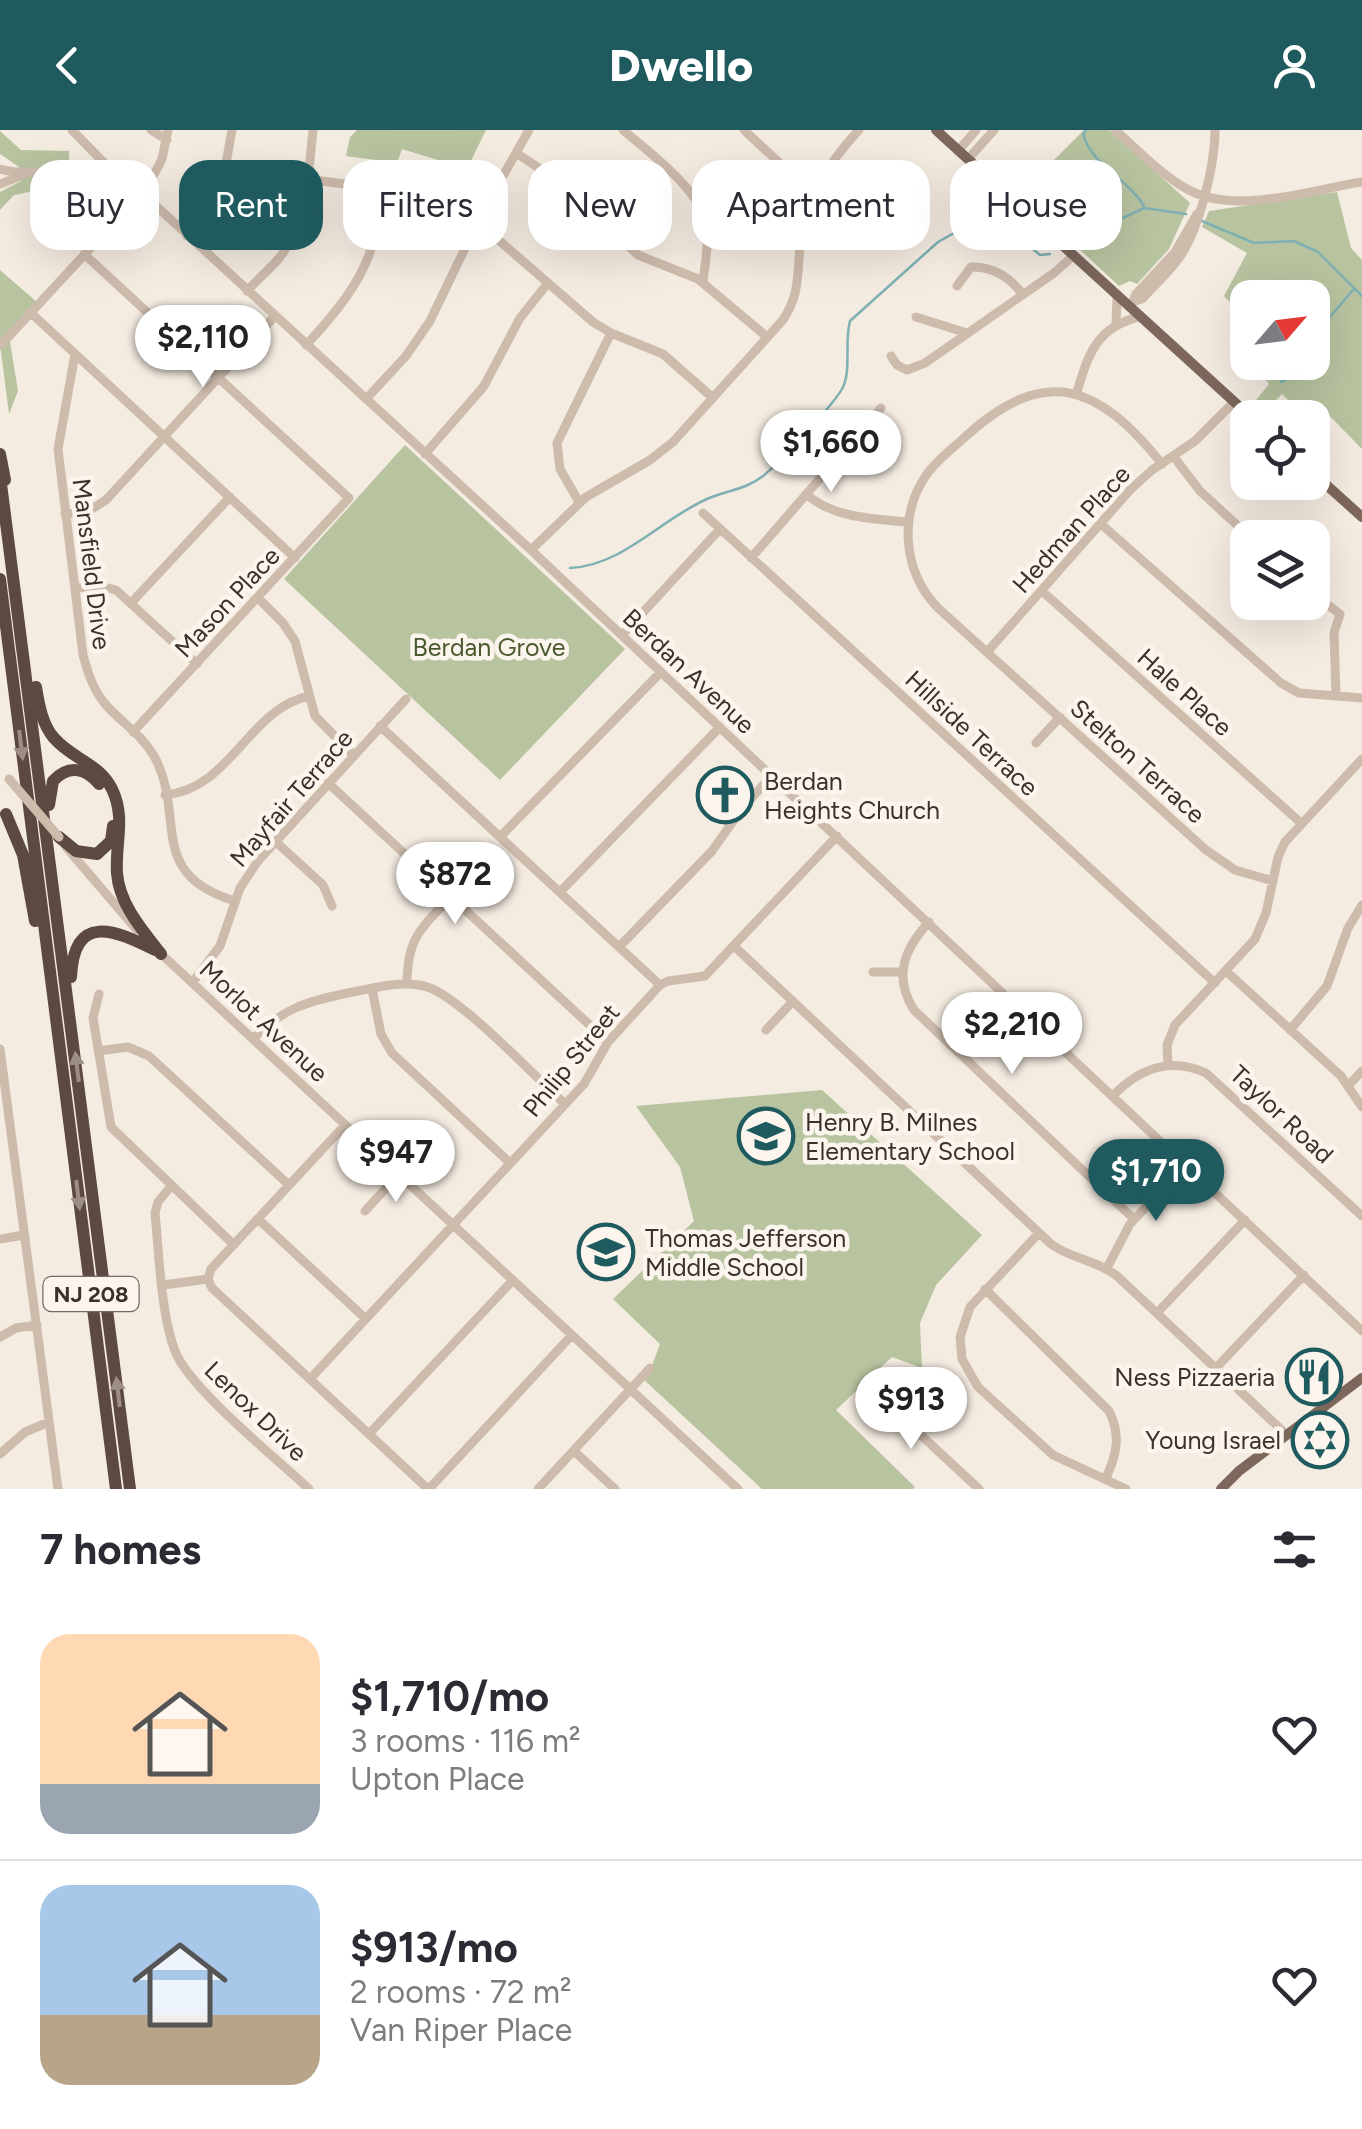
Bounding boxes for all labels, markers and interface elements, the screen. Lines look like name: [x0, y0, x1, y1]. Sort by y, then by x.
icon: back: [40, 38, 95, 93]
text: Dwello: [609, 38, 753, 92]
icon: person: [1267, 38, 1322, 93]
chip: Buy: [30, 160, 159, 250]
chip: Rent: [179, 160, 323, 250]
chip: Filters: [343, 160, 508, 250]
chip: New: [528, 160, 672, 250]
chip: Apartment: [692, 160, 930, 250]
chip: House: [950, 160, 1122, 250]
north arrow: [1230, 280, 1330, 380]
map controls: [1230, 280, 1330, 620]
pin: $2,110: [122, 305, 284, 390]
text: $2,110: [157, 318, 249, 356]
button: locate: [1230, 400, 1330, 500]
pin: $1,660: [750, 410, 912, 495]
text: $1,660: [782, 423, 880, 461]
street label: Hedman Place: [1006, 459, 1136, 599]
street label: Mansfield Drive: [67, 477, 117, 651]
button: layers: [1230, 520, 1330, 620]
street label: Mason Place: [168, 541, 286, 663]
street label: Berdan Avenue: [617, 602, 761, 740]
park label: Berdan Grove: [413, 632, 565, 662]
street label: Hale Place: [1132, 642, 1238, 742]
street label: Hillside Terrace: [900, 664, 1044, 802]
street label: Stelton Terrace: [1065, 693, 1211, 829]
street label: Mayfair Terrace: [223, 723, 359, 873]
one-way arrow: [13, 730, 29, 762]
church icon: Berdan Heights Church: [695, 765, 755, 825]
place label: Berdan Heights Church: [764, 766, 940, 825]
pin: $872: [396, 842, 514, 927]
text: $872: [418, 855, 492, 893]
street label: Morlot Avenue: [194, 954, 334, 1088]
pin: $2,210: [931, 992, 1093, 1077]
street label: Philip Street: [516, 998, 626, 1122]
text: $2,210: [963, 1005, 1061, 1043]
one-way arrow: [68, 1051, 84, 1083]
street label: Taylor Road: [1224, 1059, 1340, 1169]
school or university icon: Henry B. Milnes Elementary School: [736, 1106, 796, 1166]
place label: Henry B. Milnes Elementary School: [805, 1107, 1015, 1166]
pin: $947: [337, 1120, 455, 1205]
text: $947: [359, 1133, 433, 1171]
pin: $1,710: [1075, 1139, 1237, 1224]
text: $1,710: [1110, 1152, 1202, 1190]
one-way arrow: [70, 1180, 86, 1212]
school or university icon: Thomas Jefferson Middle School: [576, 1222, 636, 1282]
place label: Thomas Jefferson Middle School: [645, 1223, 846, 1282]
road number: NJ 208: [44, 1277, 138, 1311]
restaurant icon: Ness Pizzaeria: [1284, 1347, 1344, 1407]
street label: Lenox Drive: [199, 1355, 313, 1467]
place label: Ness Pizzaeria: [1114, 1362, 1275, 1392]
pin: $913: [852, 1367, 970, 1452]
one-way arrow: [110, 1376, 126, 1408]
text: $913: [877, 1380, 945, 1418]
synagogue icon: Young Israel: [1290, 1410, 1350, 1470]
place label: Young Israel: [1145, 1425, 1281, 1455]
icon: filters: [1267, 1522, 1322, 1577]
text: 7 homes: [40, 1524, 201, 1575]
text: $1,710/mo: [350, 1671, 549, 1722]
icon: home: [120, 1674, 240, 1794]
icon: heart: [1267, 1707, 1322, 1762]
text: 3 rooms · 116 m²: [350, 1722, 581, 1760]
text: Upton Place: [350, 1760, 525, 1798]
text: $913/mo: [350, 1922, 518, 1973]
icon: home: [120, 1925, 240, 2045]
icon: heart: [1267, 1958, 1322, 2013]
text: 2 rooms · 72 m²: [350, 1973, 572, 2011]
text: Van Riper Place: [350, 2011, 572, 2049]

